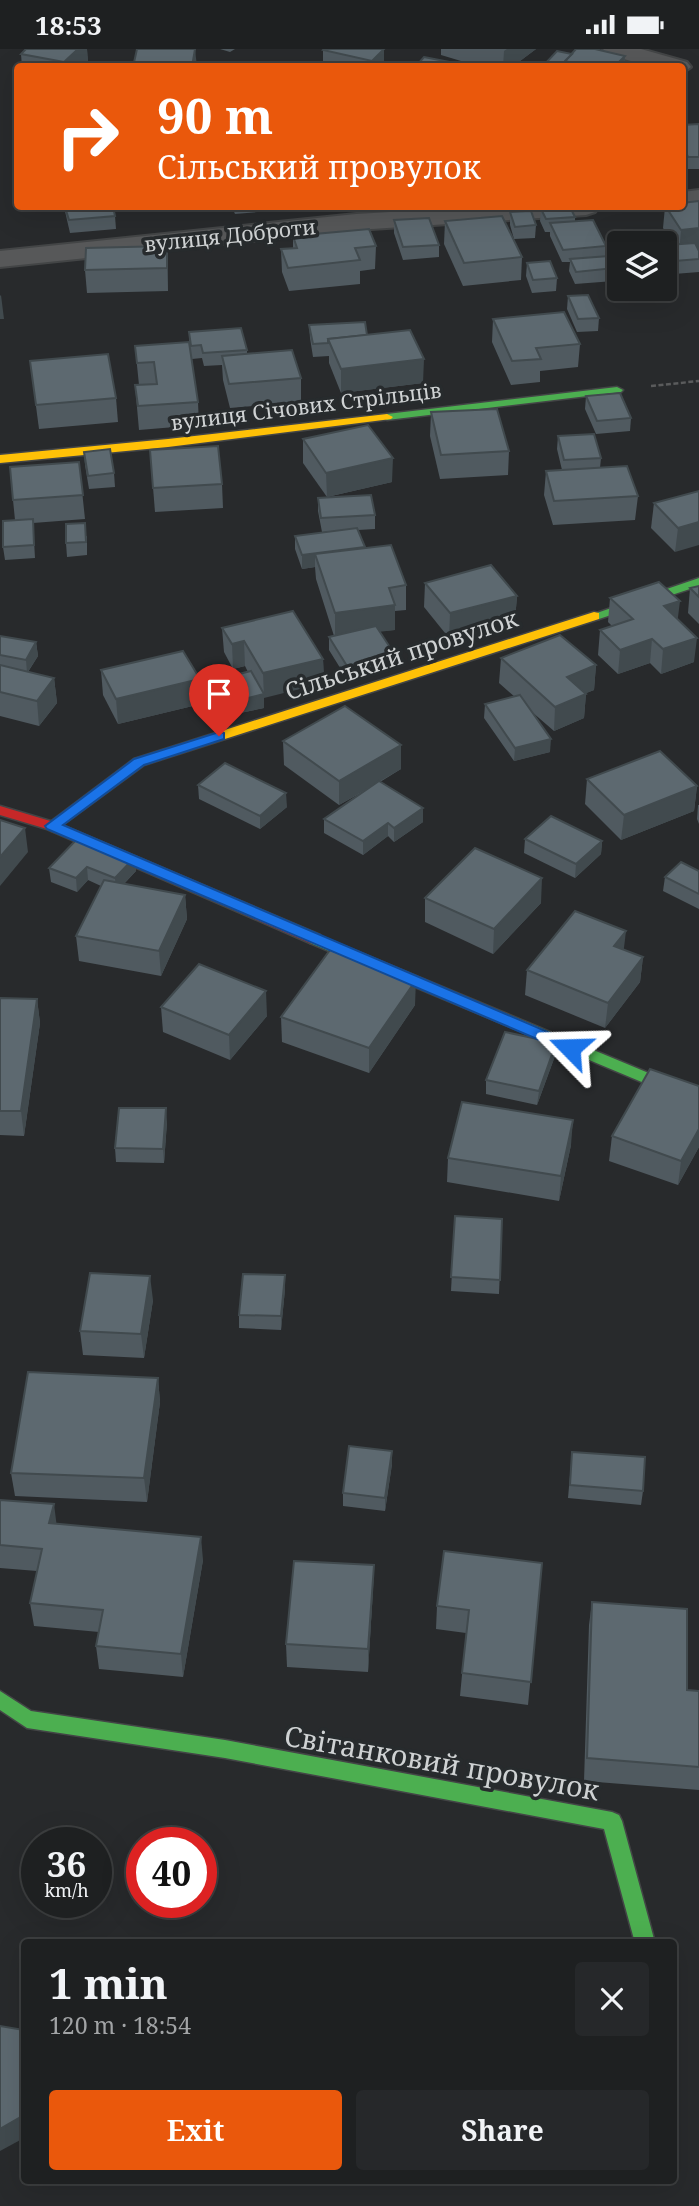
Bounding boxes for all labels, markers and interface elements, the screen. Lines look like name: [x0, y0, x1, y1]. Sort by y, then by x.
text: 18:53: [35, 7, 102, 43]
text: 90 m: [157, 82, 273, 148]
icon: right: [42, 91, 133, 182]
text: Сільський провулок: [157, 145, 481, 188]
street label: вулиця Доброти: [143, 212, 317, 258]
map controls: [607, 231, 677, 301]
button: layers: [607, 231, 677, 301]
street label: вулиця Січових Стрільців: [169, 376, 443, 436]
street label: Сільський провулок: [280, 601, 522, 707]
pin: [189, 664, 249, 736]
icon: arrive: [200, 675, 238, 713]
position arrow: [533, 1011, 607, 1085]
street label: Світанковий провулок: [282, 1716, 603, 1808]
speed limit sign: 40: [126, 1827, 217, 1918]
text: 36: [47, 1840, 86, 1887]
text: km/h: [44, 1878, 89, 1902]
text: 1 min: [49, 1954, 168, 2011]
button: close: [575, 1962, 649, 2036]
text: 120 m · 18:54: [49, 2009, 191, 2041]
button: Exit: [49, 2090, 342, 2170]
button: Share: [356, 2090, 649, 2170]

